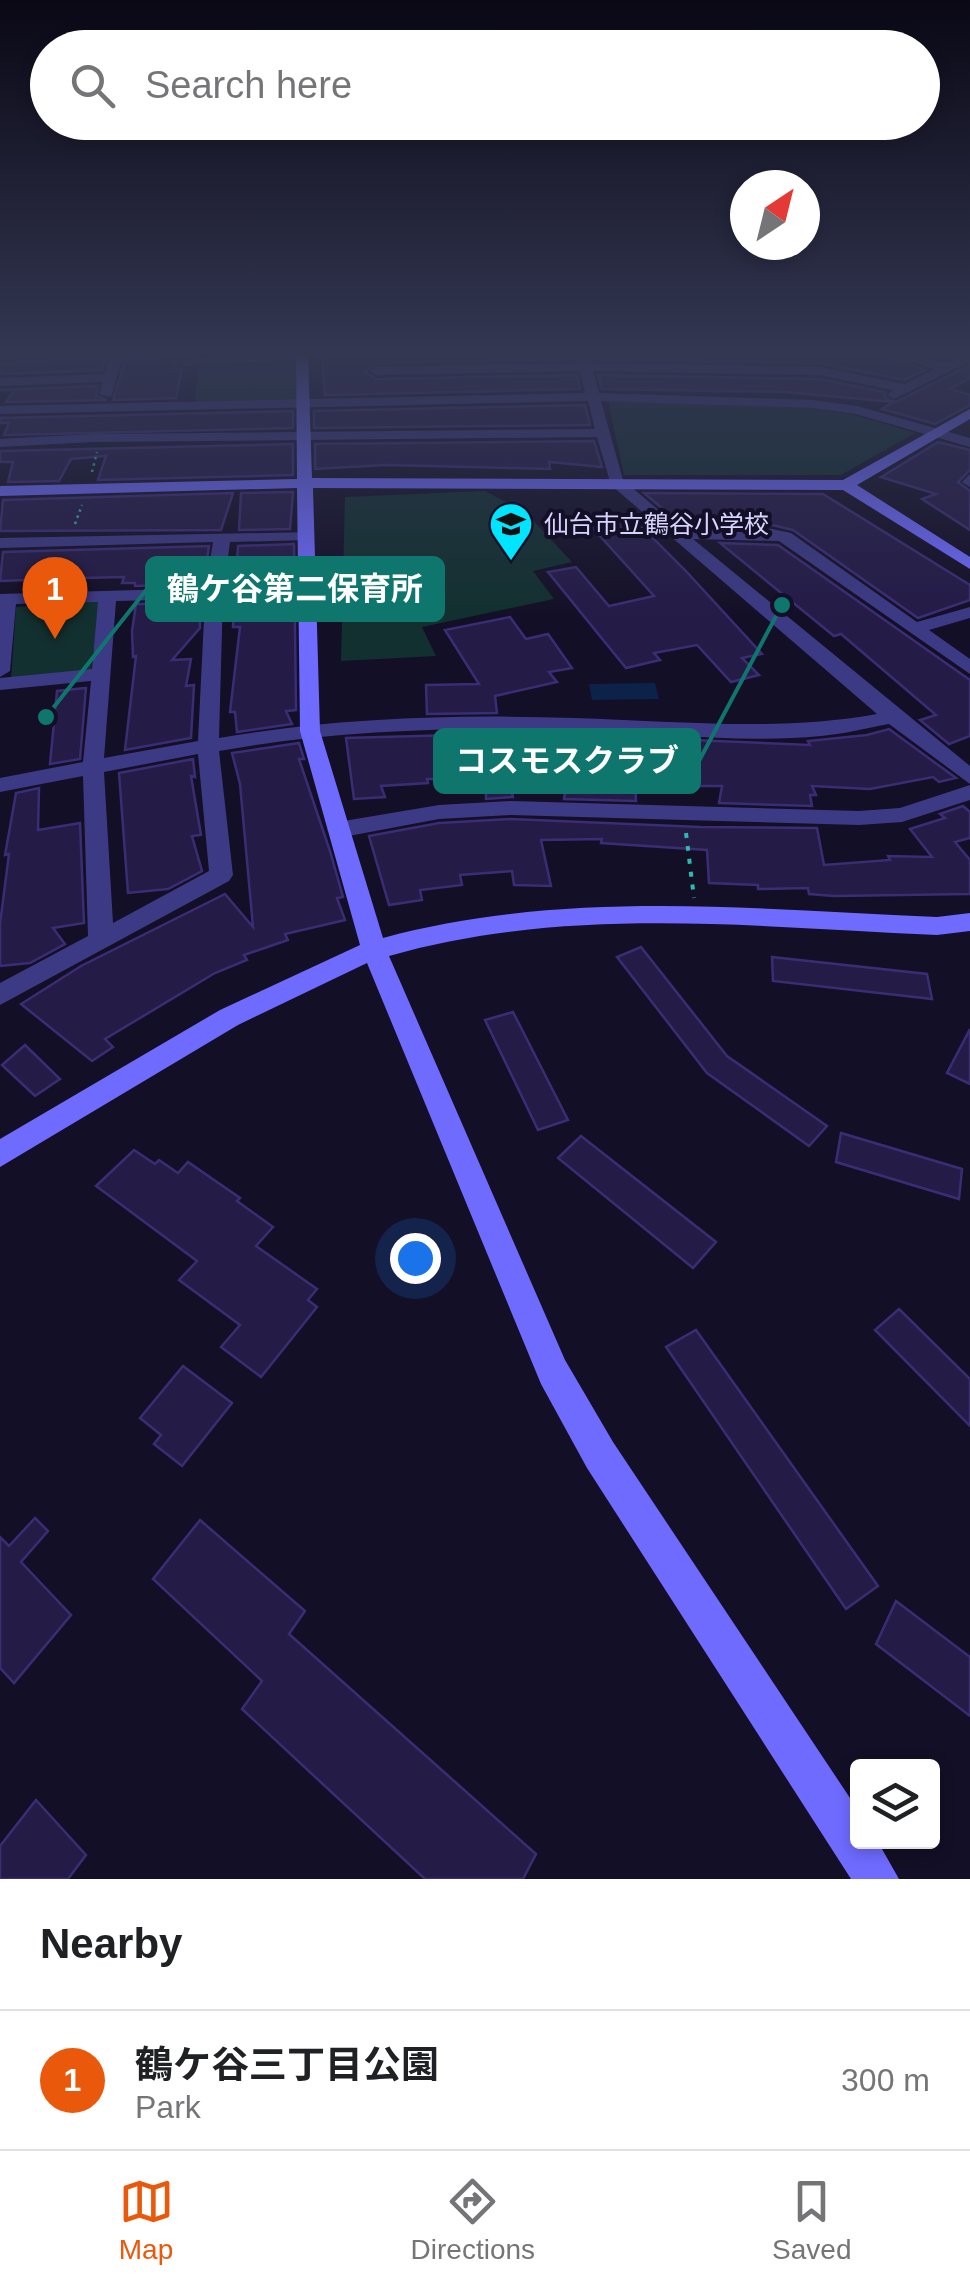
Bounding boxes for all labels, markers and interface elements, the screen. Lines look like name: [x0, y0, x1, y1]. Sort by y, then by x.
search box: [30, 30, 940, 140]
icon: search: [65, 58, 120, 113]
text: Search here: [145, 64, 352, 106]
north arrow: [730, 170, 820, 260]
school or university icon: 仙台市立鶴谷小学校: [488, 501, 534, 562]
place label: 仙台市立鶴谷小学校: [544, 510, 769, 538]
pin: 1: [22, 556, 88, 639]
callout: 鶴ケ谷第二保育所: [147, 558, 443, 620]
text: 鶴ケ谷第二保育所: [167, 571, 423, 607]
callout: コスモスクラブ: [435, 730, 699, 792]
text: コスモスクラブ: [455, 743, 679, 779]
your location: [390, 1233, 441, 1284]
map controls: [850, 1759, 940, 1849]
button: layers: [850, 1759, 940, 1849]
text: Nearby: [40, 1920, 182, 1967]
text: 鶴ケ谷三丁目公園: [135, 2044, 439, 2086]
text: 1: [64, 2062, 81, 2098]
text: 300 m: [841, 2062, 930, 2098]
text: Park: [135, 2089, 201, 2125]
tab: Map: [119, 2174, 174, 2266]
tab: Directions: [411, 2174, 535, 2266]
tab: Saved: [772, 2174, 851, 2266]

